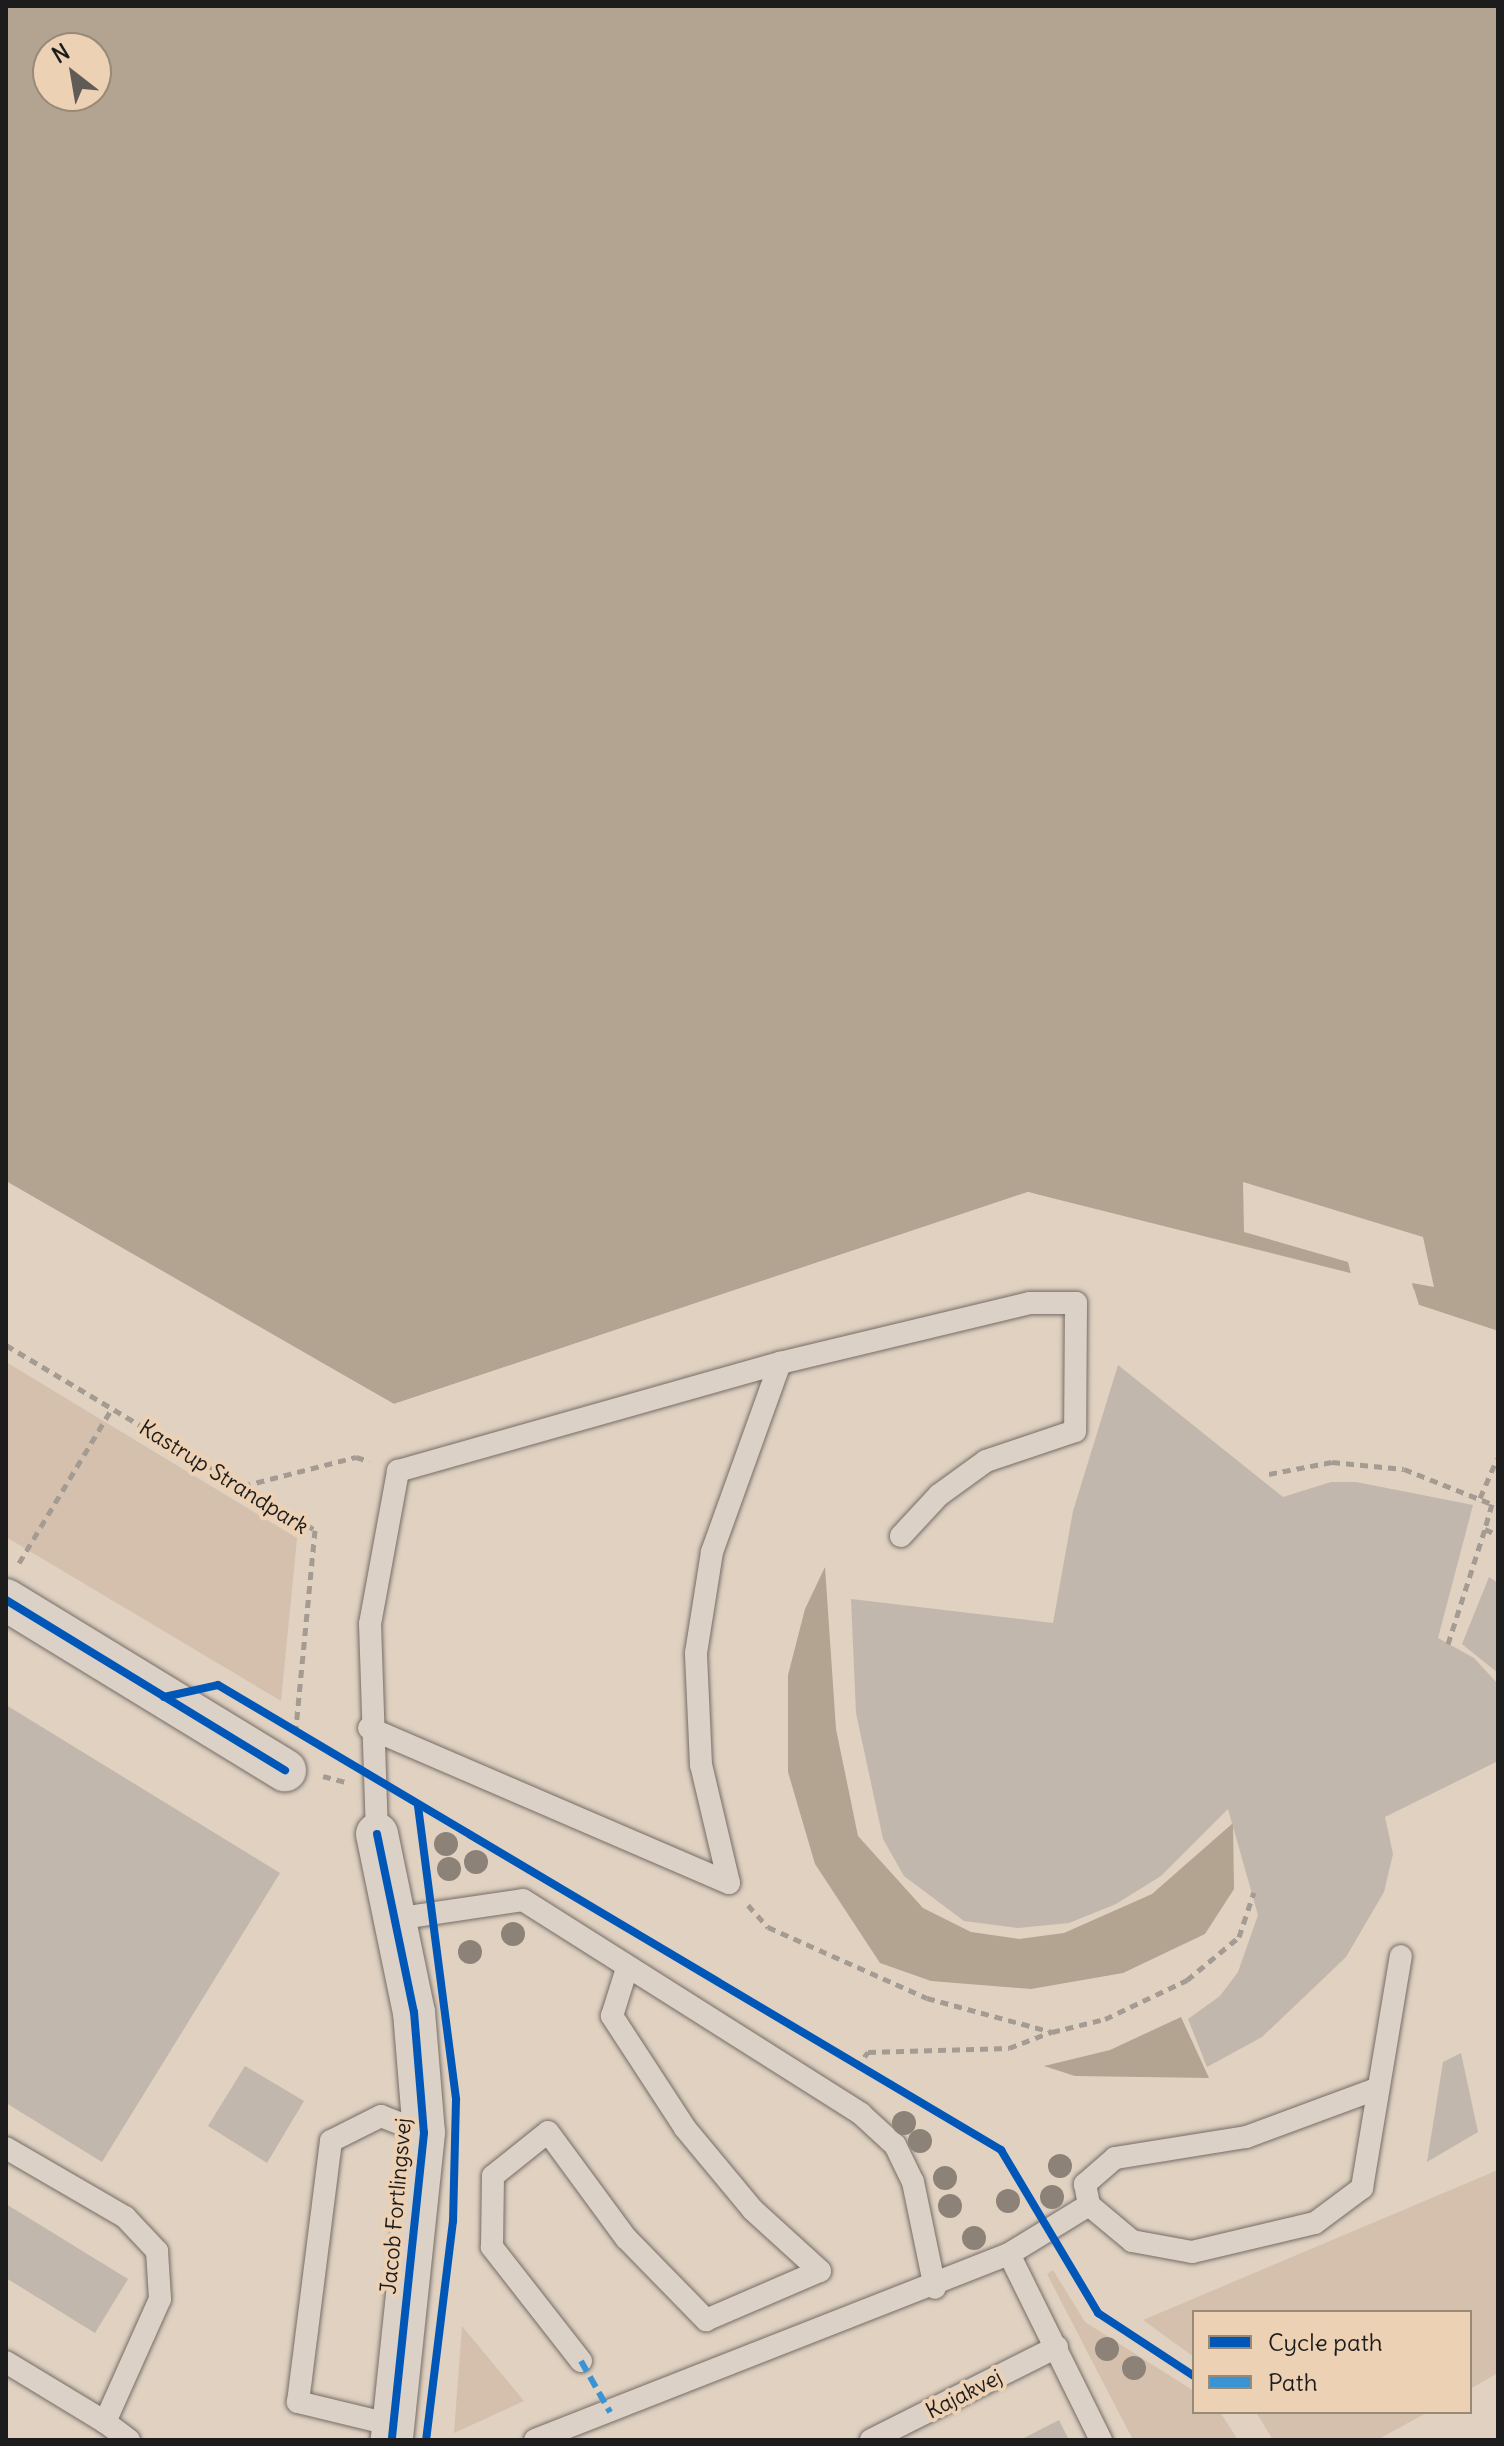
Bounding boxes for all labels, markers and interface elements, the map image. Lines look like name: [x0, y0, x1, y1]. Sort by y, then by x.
north arrow: [32, 32, 112, 112]
text: N: [47, 37, 74, 69]
street label: Kastrup Strandpark: [135, 1414, 313, 1540]
street label: Jacob Fortlingsvej: [375, 2117, 417, 2295]
legend: [1192, 2310, 1472, 2414]
text: Cycle path: [1268, 2327, 1383, 2357]
street label: Kajakvej: [921, 2364, 1007, 2424]
text: Path: [1268, 2367, 1318, 2397]

